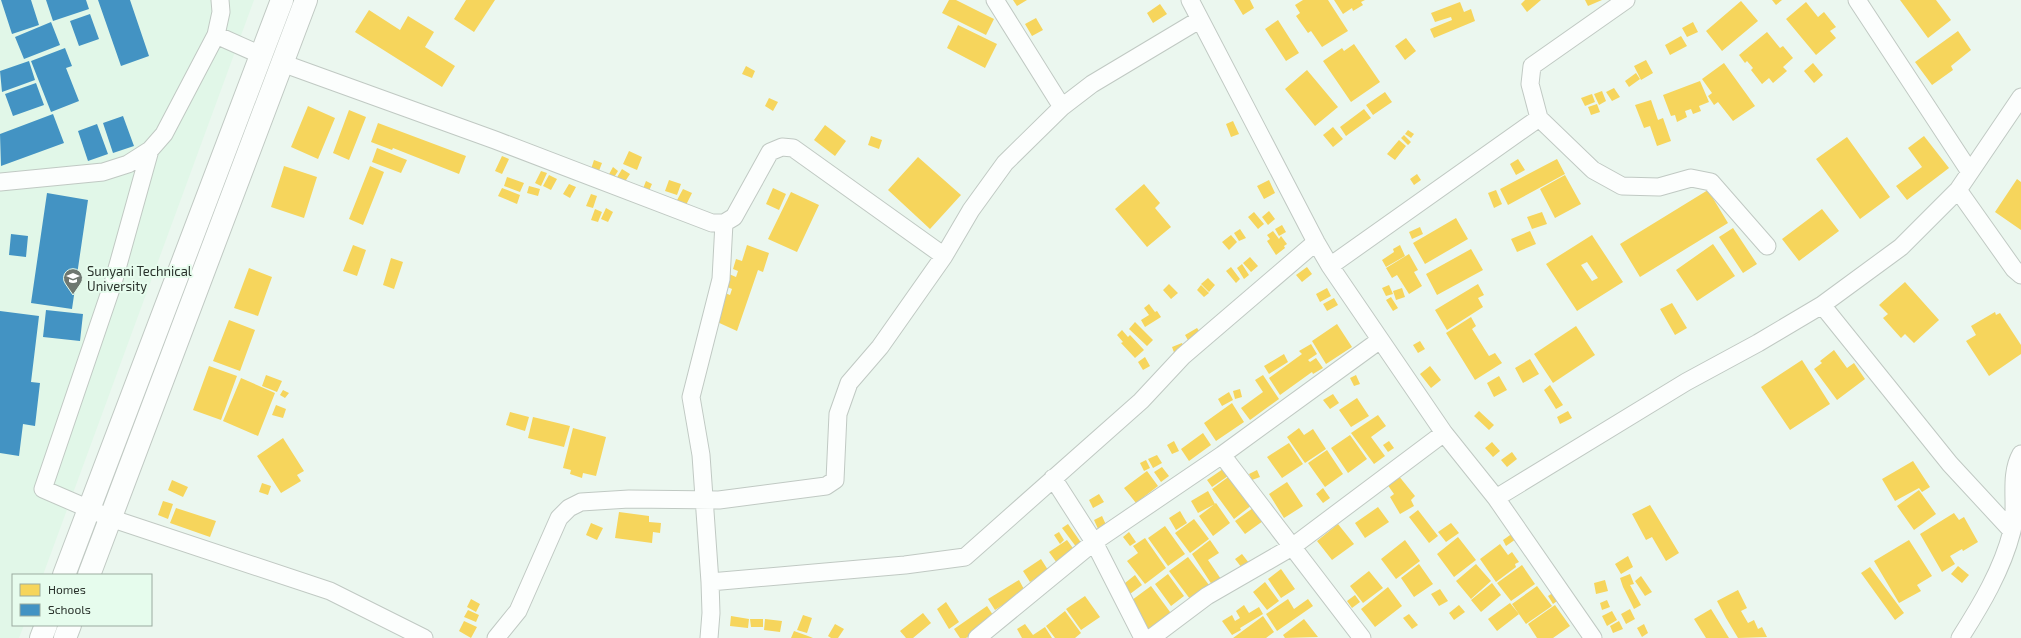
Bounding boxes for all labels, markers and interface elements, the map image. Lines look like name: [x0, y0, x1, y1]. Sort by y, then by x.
place label: Sunyani Technical University: [87, 263, 192, 294]
school or university icon: Sunyani Technical University: [62, 267, 84, 295]
legend: [12, 574, 152, 626]
text: Homes: [48, 582, 86, 596]
text: Schools: [48, 602, 91, 616]

